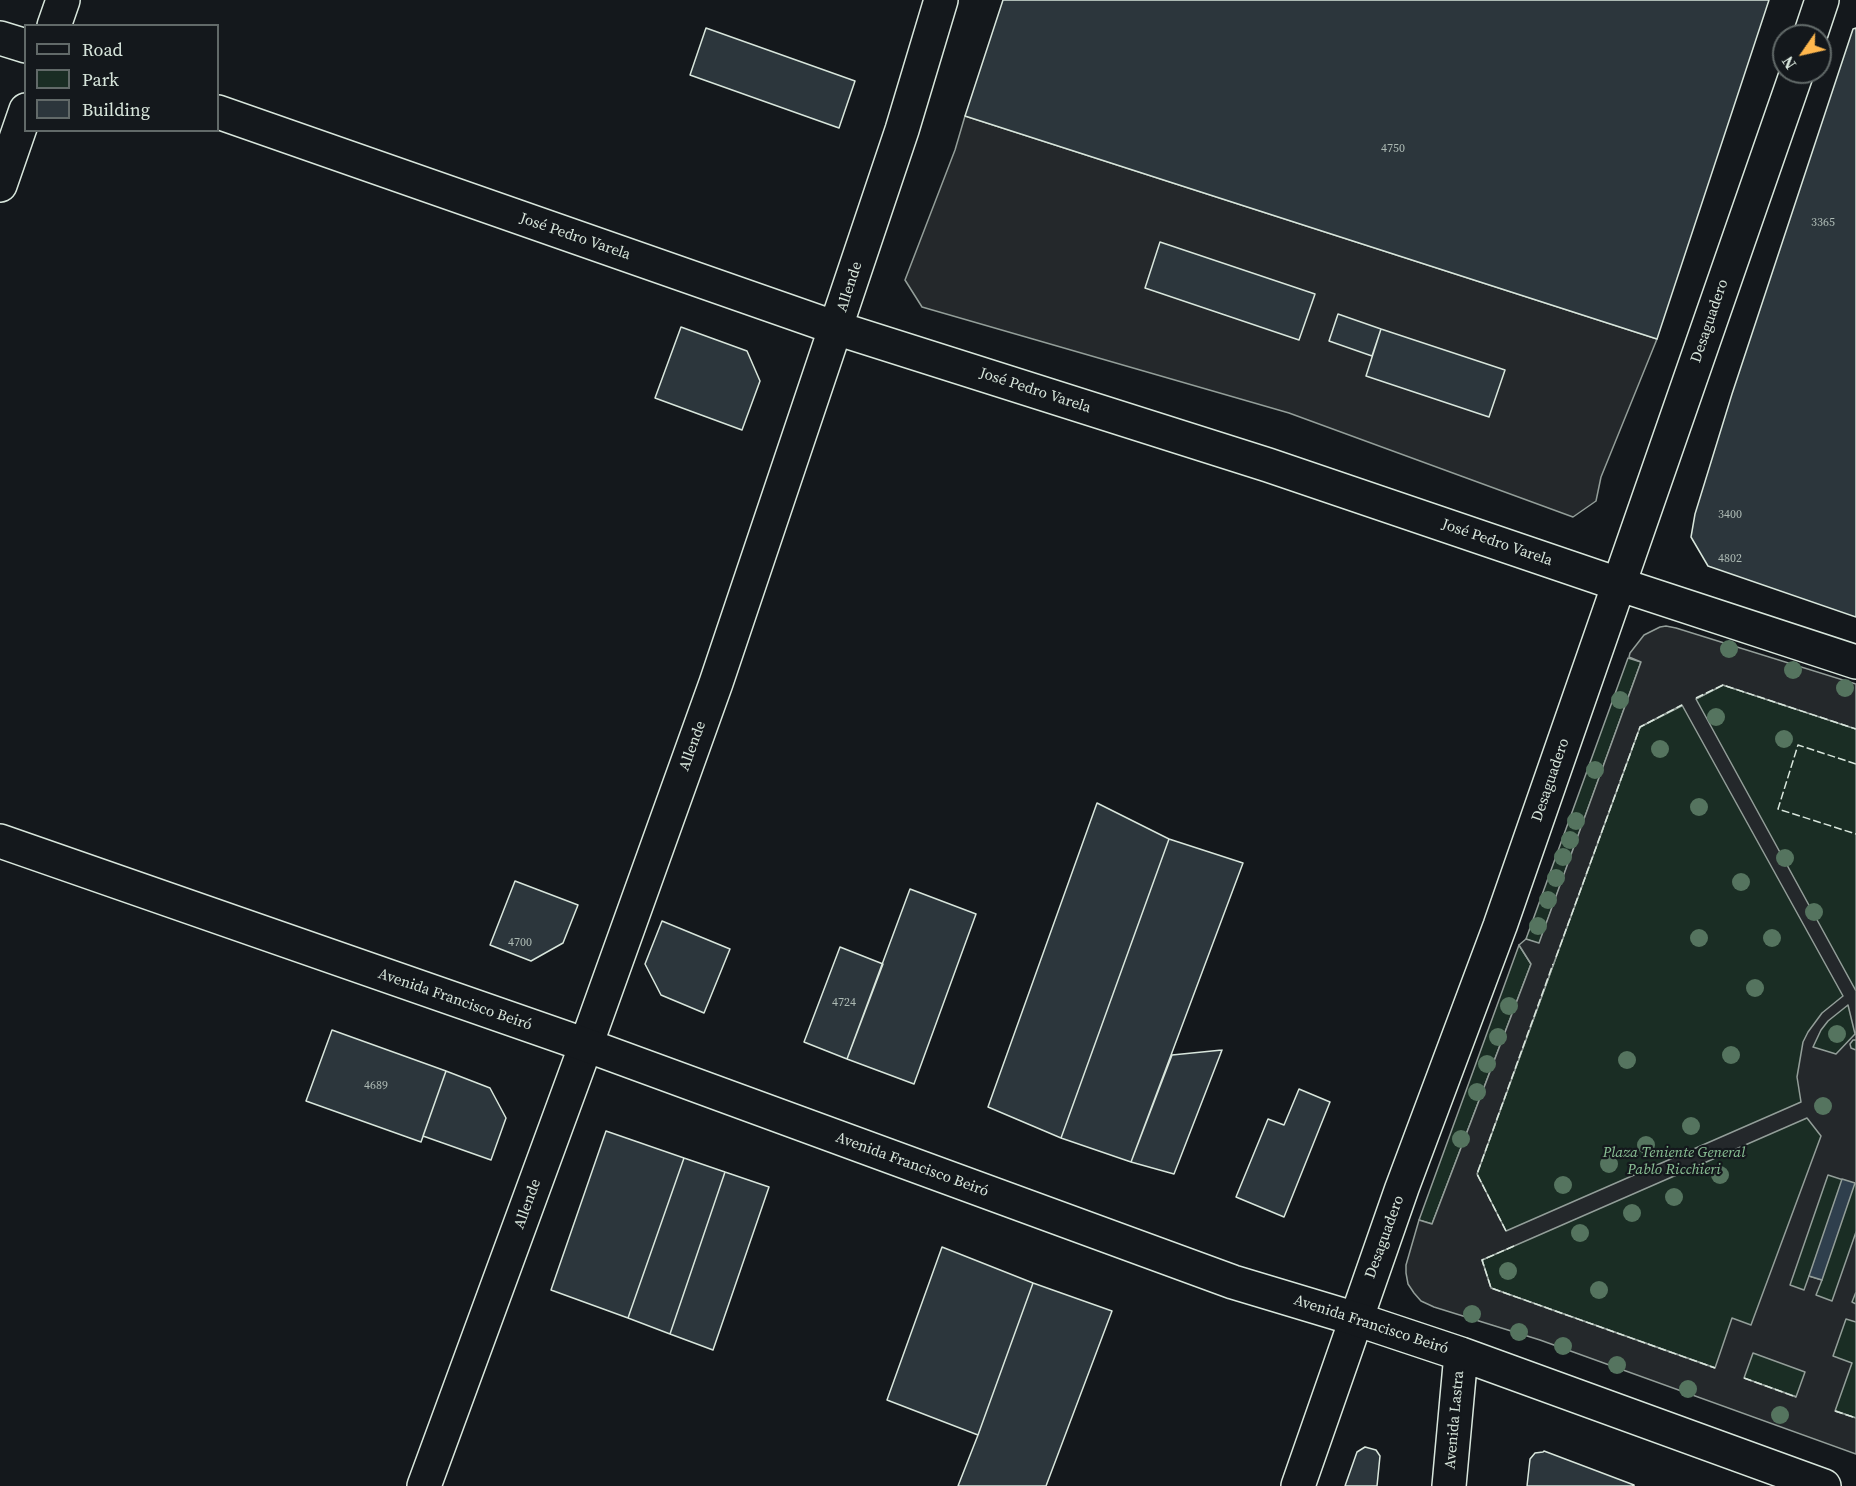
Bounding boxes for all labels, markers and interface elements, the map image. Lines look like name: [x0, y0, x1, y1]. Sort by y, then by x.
legend: [24, 24, 219, 132]
north arrow: [1772, 24, 1832, 84]
text: Road: [82, 37, 123, 62]
text: N: [1776, 52, 1801, 74]
text: Park: [82, 67, 119, 92]
text: Building: [82, 97, 150, 122]
house number: 4750: [1381, 142, 1405, 156]
street label: José Pedro Varela: [517, 210, 633, 264]
house number: 3365: [1811, 216, 1835, 230]
street label: Allende: [833, 260, 867, 314]
street label: Desaguadero: [1687, 277, 1733, 365]
street label: José Pedro Varela: [977, 365, 1093, 417]
house number: 3400: [1718, 508, 1742, 522]
street label: José Pedro Varela: [1439, 516, 1555, 570]
house number: 4802: [1718, 552, 1742, 566]
street label: Allende: [676, 719, 710, 773]
street label: Desaguadero: [1528, 736, 1574, 824]
house number: 4700: [508, 936, 532, 950]
street label: Avenida Francisco Beiró: [376, 965, 534, 1035]
house number: 4724: [832, 996, 856, 1010]
house number: 4689: [364, 1079, 388, 1093]
street label: Avenida Francisco Beiró: [833, 1129, 991, 1201]
park label: Plaza Teniente General Pablo Ricchieri: [1603, 1144, 1745, 1179]
street label: Allende: [511, 1177, 545, 1231]
street label: Desaguadero: [1362, 1193, 1408, 1281]
street label: Avenida Francisco Beiró: [1291, 1291, 1451, 1359]
street label: Avenida Lastra: [1442, 1370, 1468, 1470]

